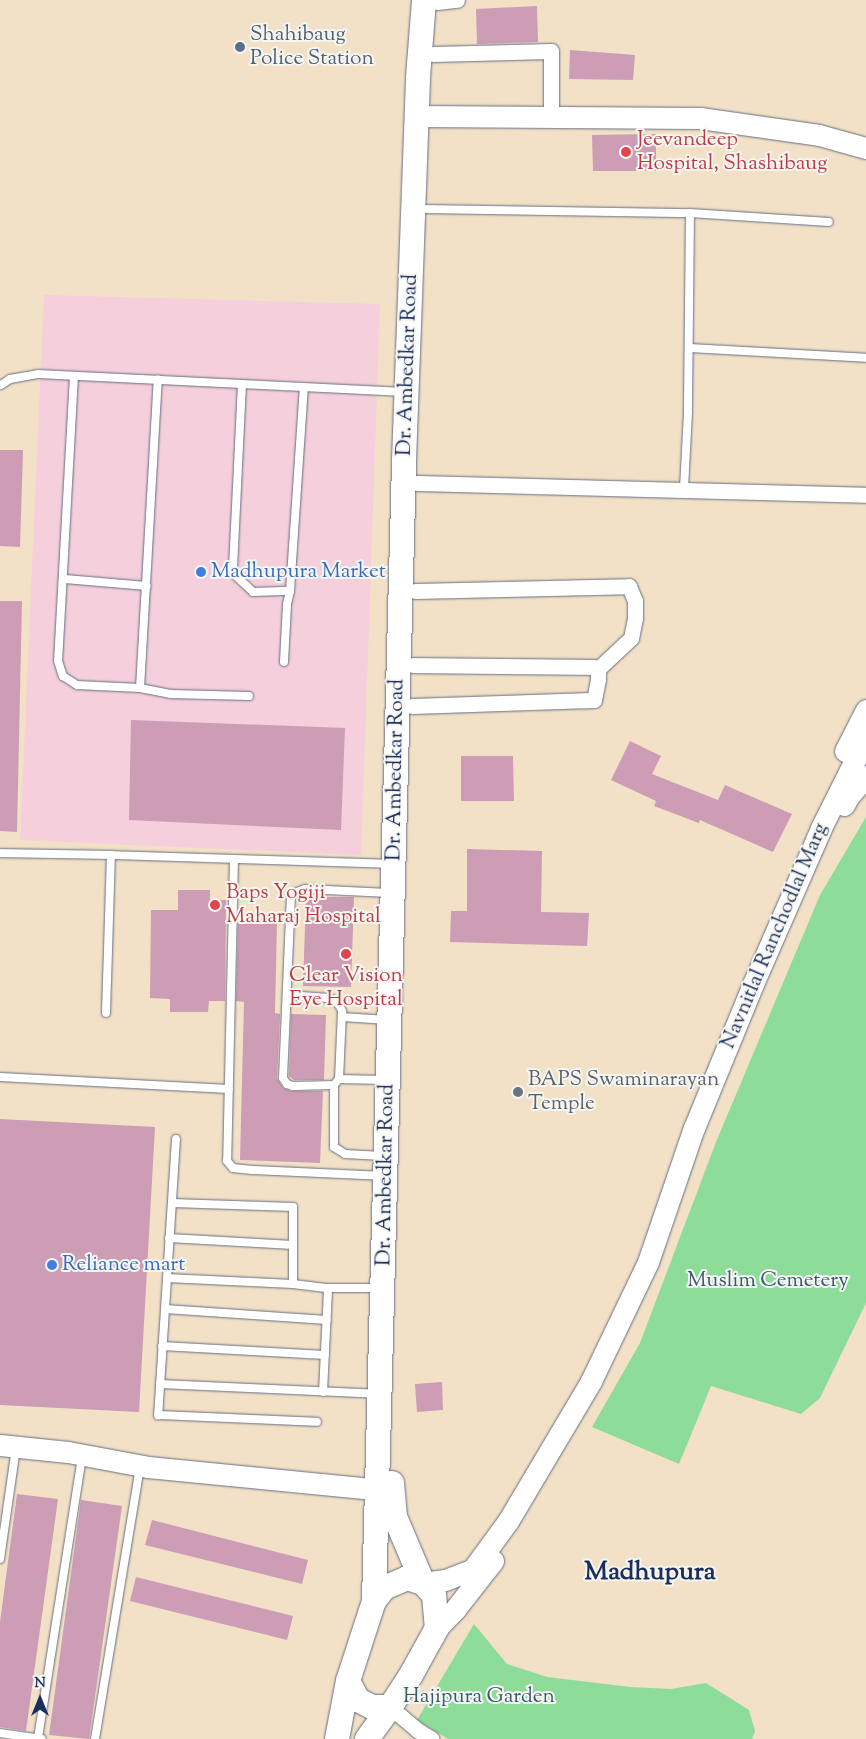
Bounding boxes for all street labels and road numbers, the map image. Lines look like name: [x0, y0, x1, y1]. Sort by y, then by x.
street label: Dr. Ambedkar Road: [392, 274, 424, 456]
street label: Dr. Ambedkar Road: [382, 679, 410, 861]
street label: Navnitlal Ranchodlal Marg: [716, 819, 834, 1053]
street label: Dr. Ambedkar Road: [372, 1084, 400, 1266]

